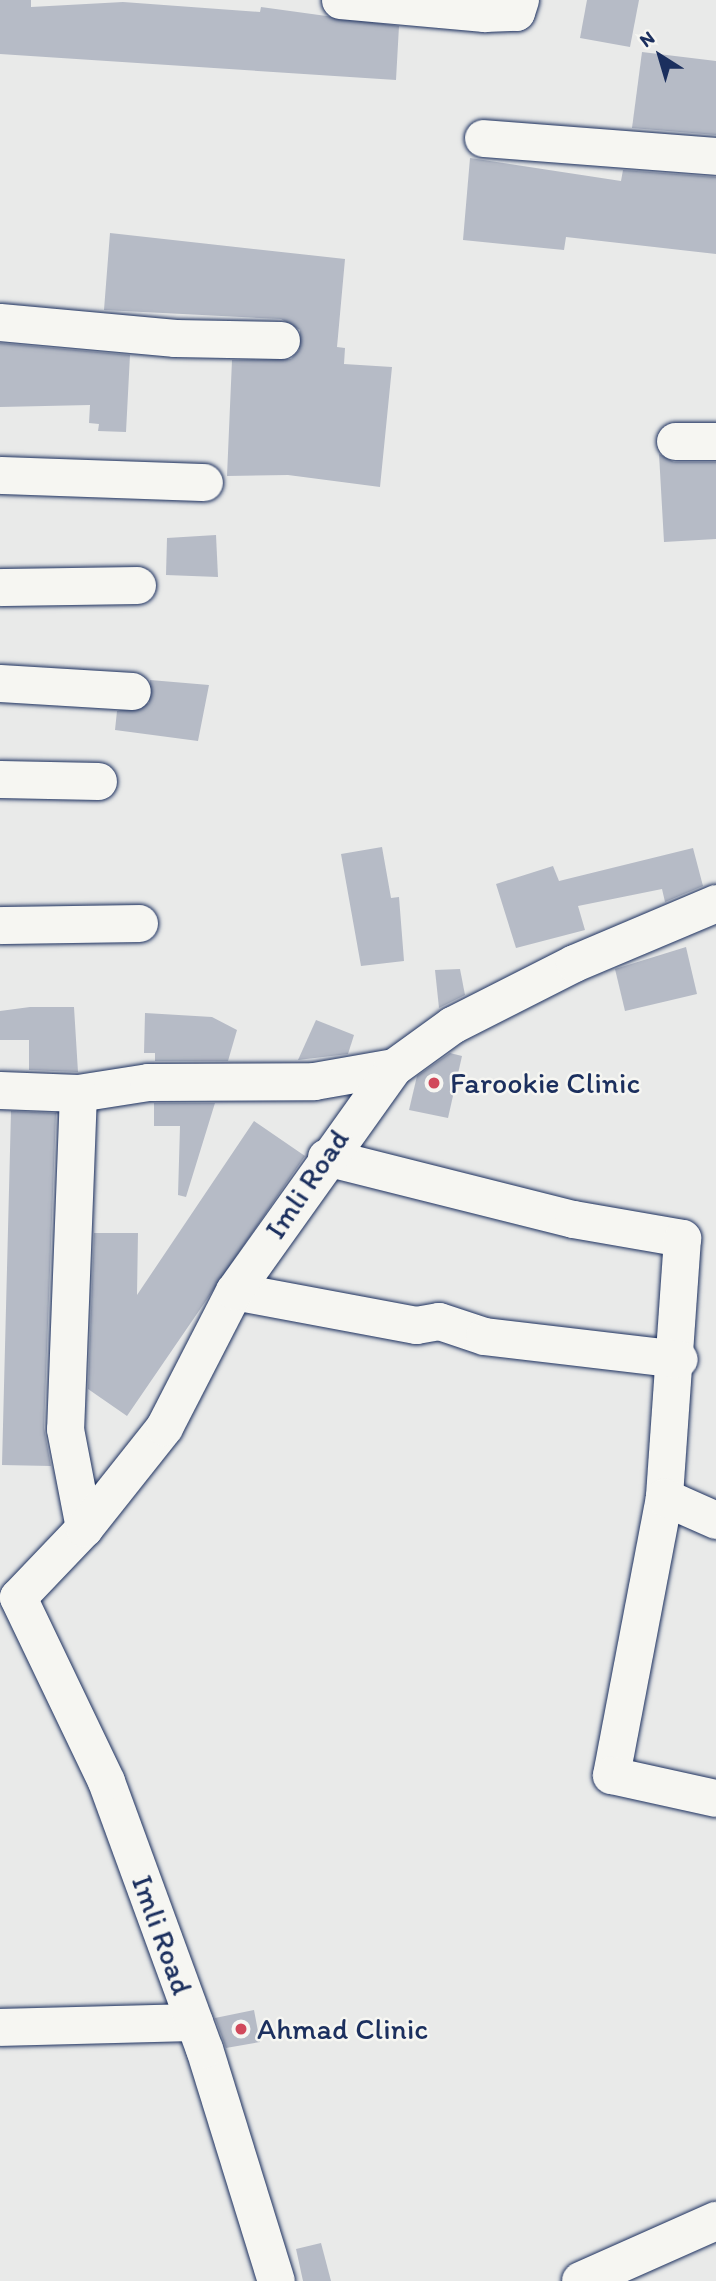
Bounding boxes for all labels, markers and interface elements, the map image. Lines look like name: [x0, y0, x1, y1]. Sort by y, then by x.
north arrow: [625, 21, 695, 91]
text: N: [635, 26, 659, 52]
place label: Farookie Clinic: [450, 1065, 640, 1101]
marker: Farookie Clinic: [424, 1073, 444, 1093]
street label: Imli Road: [257, 1123, 357, 1245]
street label: Imli Road: [124, 1871, 200, 1999]
place label: Ahmad Clinic: [257, 2011, 428, 2047]
marker: Ahmad Clinic: [231, 2019, 251, 2039]

